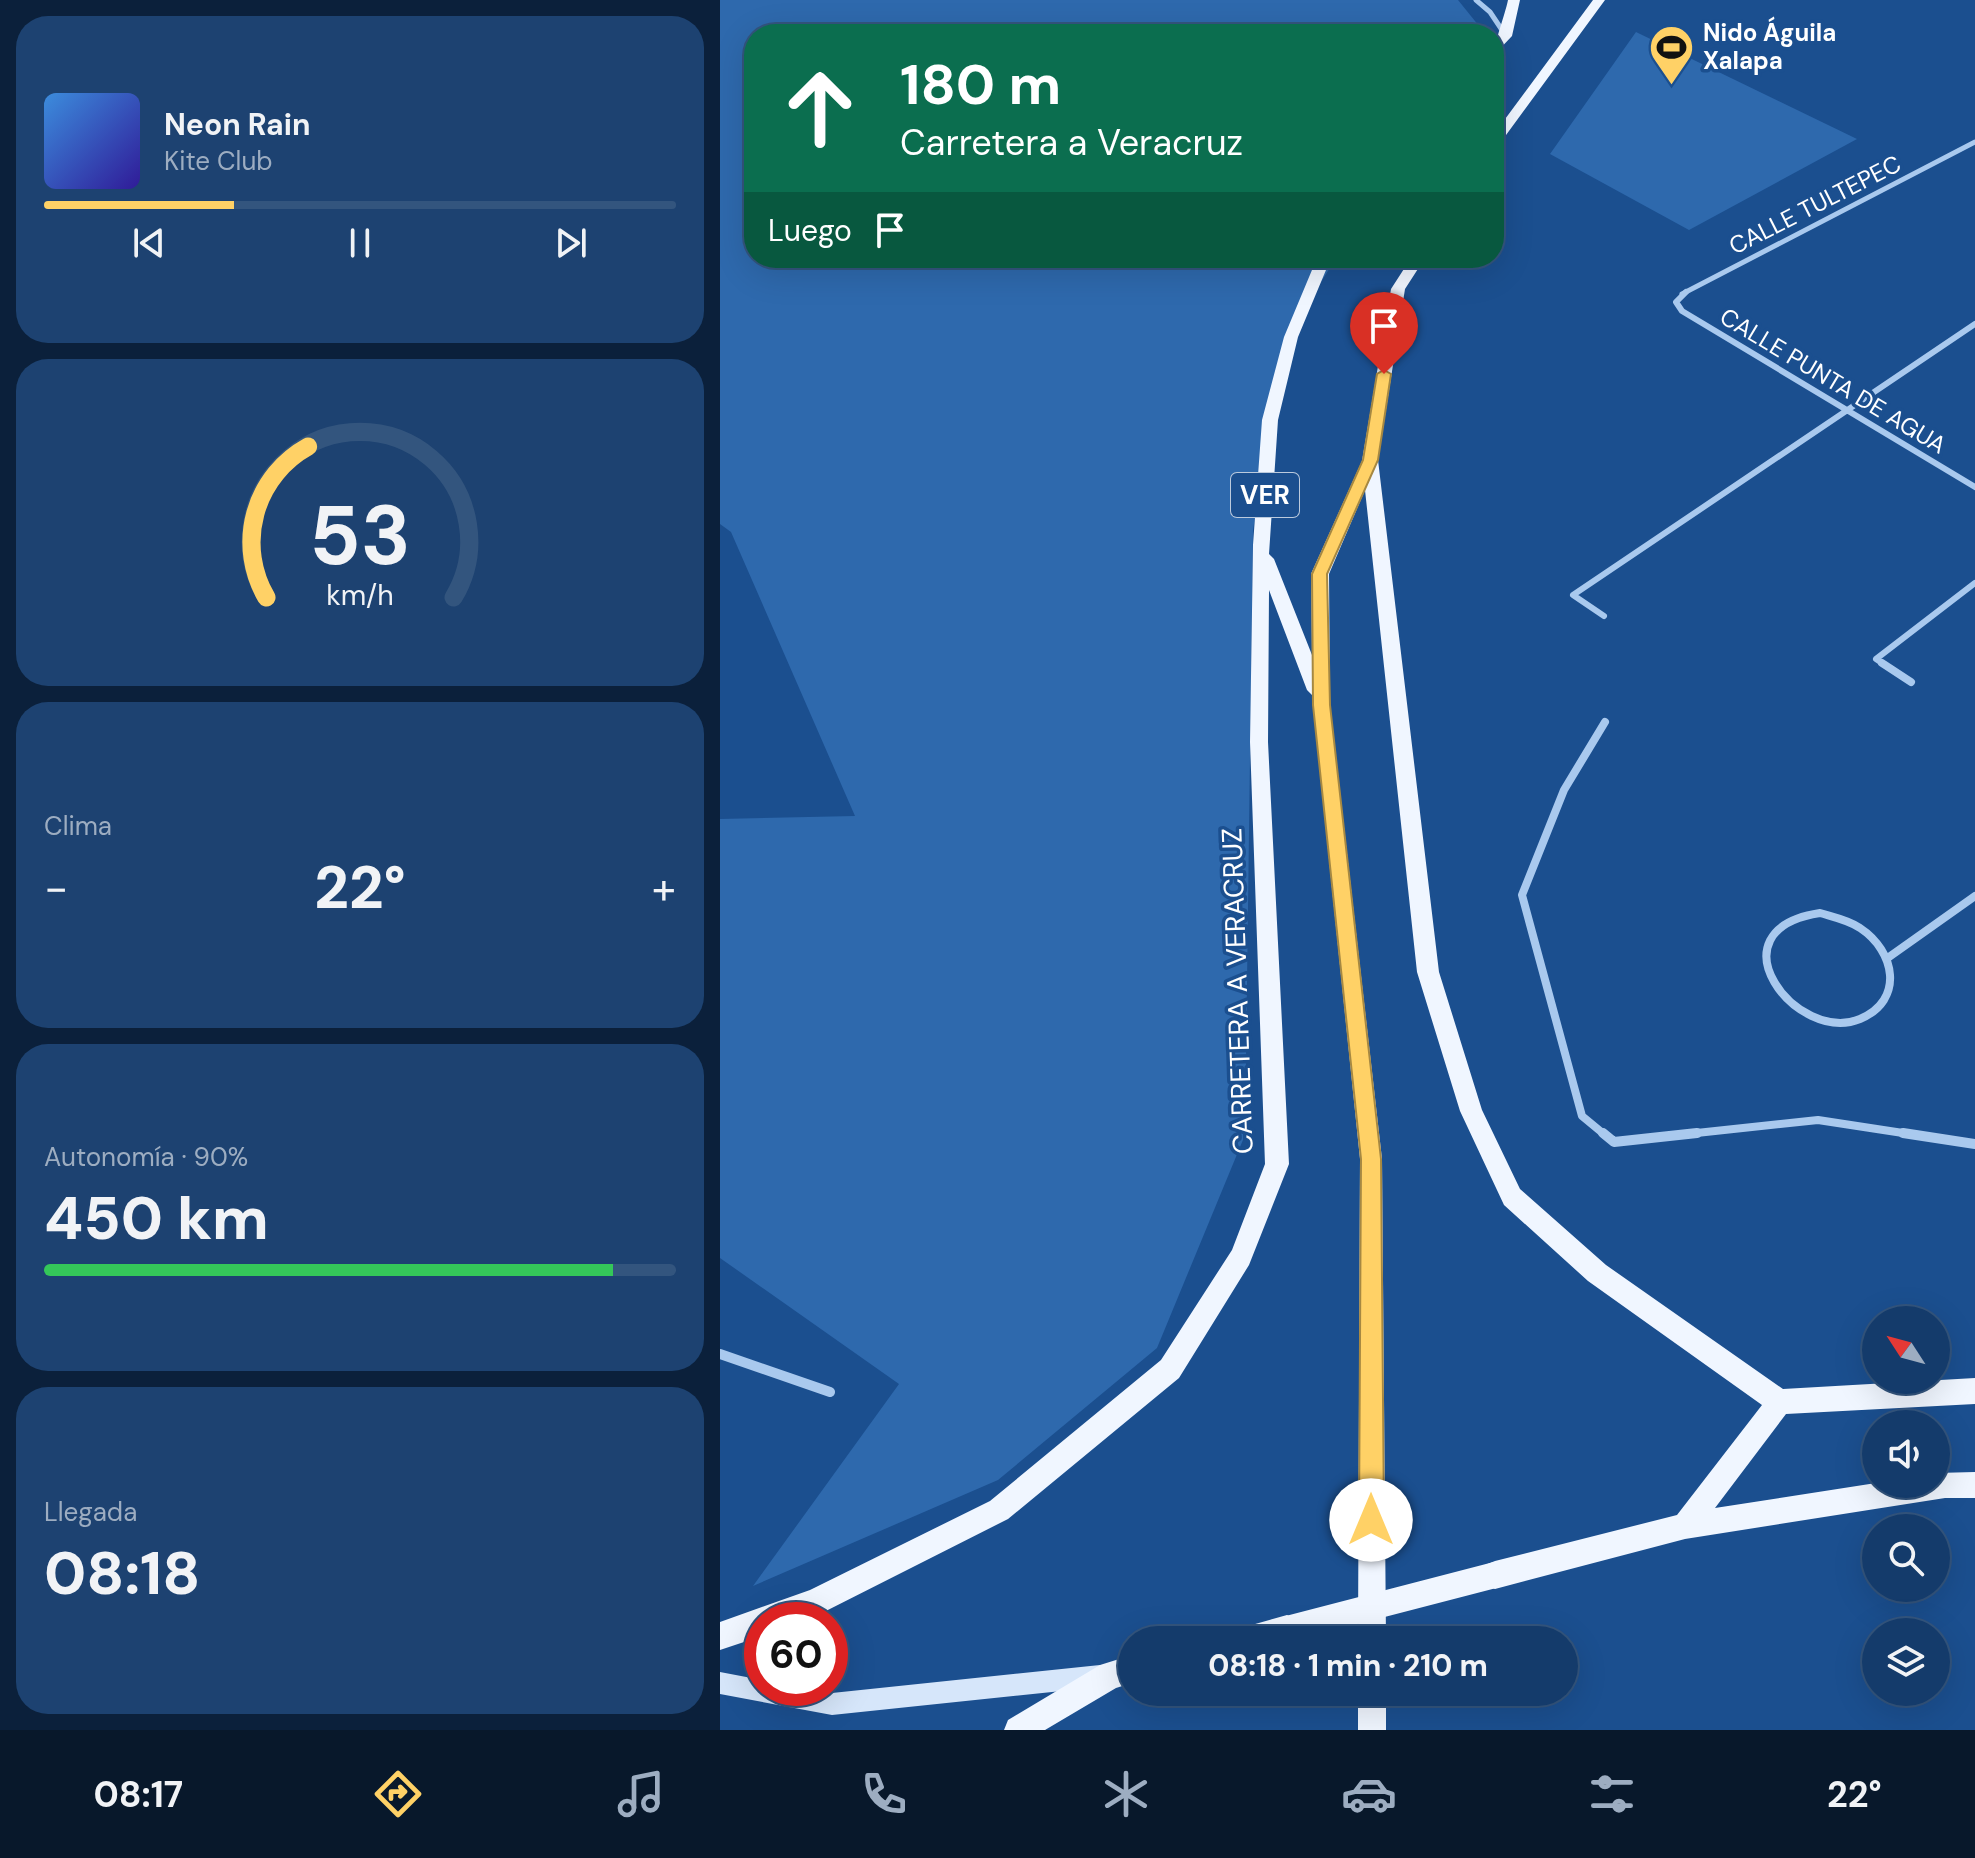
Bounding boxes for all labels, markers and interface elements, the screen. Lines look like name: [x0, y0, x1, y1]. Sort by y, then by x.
place label: Nido Águila Xalapa: [1703, 16, 1836, 76]
sports icon: Nido Águila Xalapa: [1648, 23, 1696, 86]
text: 180 m: [900, 48, 1061, 121]
icon: ahead: [768, 56, 872, 160]
text: Neon Rain: [164, 105, 310, 144]
text: Carretera a Veracruz: [900, 119, 1243, 166]
text: Kite Club: [164, 144, 273, 178]
street label: CALLE TULTEPEC: [1724, 148, 1906, 261]
icon: arrive: [868, 208, 912, 252]
text: Luego: [768, 211, 852, 250]
icon: previous: [127, 221, 171, 265]
icon: pause: [338, 221, 382, 265]
icon: next: [549, 221, 593, 265]
pin: [1350, 292, 1418, 374]
street label: CALLE PUNTA DE AGUA: [1714, 301, 1952, 460]
icon: arrive: [1362, 304, 1406, 348]
road number: VER: [1231, 473, 1299, 517]
text: 53: [309, 481, 411, 590]
text: km/h: [326, 577, 394, 614]
text: Clima: [44, 809, 112, 843]
street label: CARRETERA A VERACRUZ: [1213, 827, 1262, 1155]
text: 22°: [314, 848, 406, 927]
text: −: [44, 859, 68, 917]
text: +: [652, 859, 676, 917]
text: Autonomía · 90%: [44, 1140, 248, 1174]
text: 450 km: [44, 1179, 269, 1258]
north arrow: [1862, 1306, 1950, 1394]
map controls: [1862, 1306, 1950, 1706]
button: sound: [1862, 1410, 1950, 1498]
position arrow: [1329, 1478, 1413, 1562]
text: Llegada: [44, 1495, 137, 1529]
button: search: [1862, 1514, 1950, 1602]
text: 08:18: [44, 1534, 200, 1613]
speed limit sign: 60: [744, 1602, 848, 1706]
button: layers: [1862, 1618, 1950, 1706]
text: 08:18 · 1 min · 210 m: [1208, 1646, 1488, 1685]
icon: directions: [370, 1766, 426, 1822]
icon: music: [613, 1766, 669, 1822]
icon: phone: [856, 1766, 912, 1822]
icon: climate: [1098, 1766, 1154, 1822]
icon: car: [1341, 1766, 1397, 1822]
icon: filters: [1584, 1766, 1640, 1822]
text: 08:17: [93, 1771, 183, 1818]
text: 22°: [1827, 1771, 1882, 1818]

